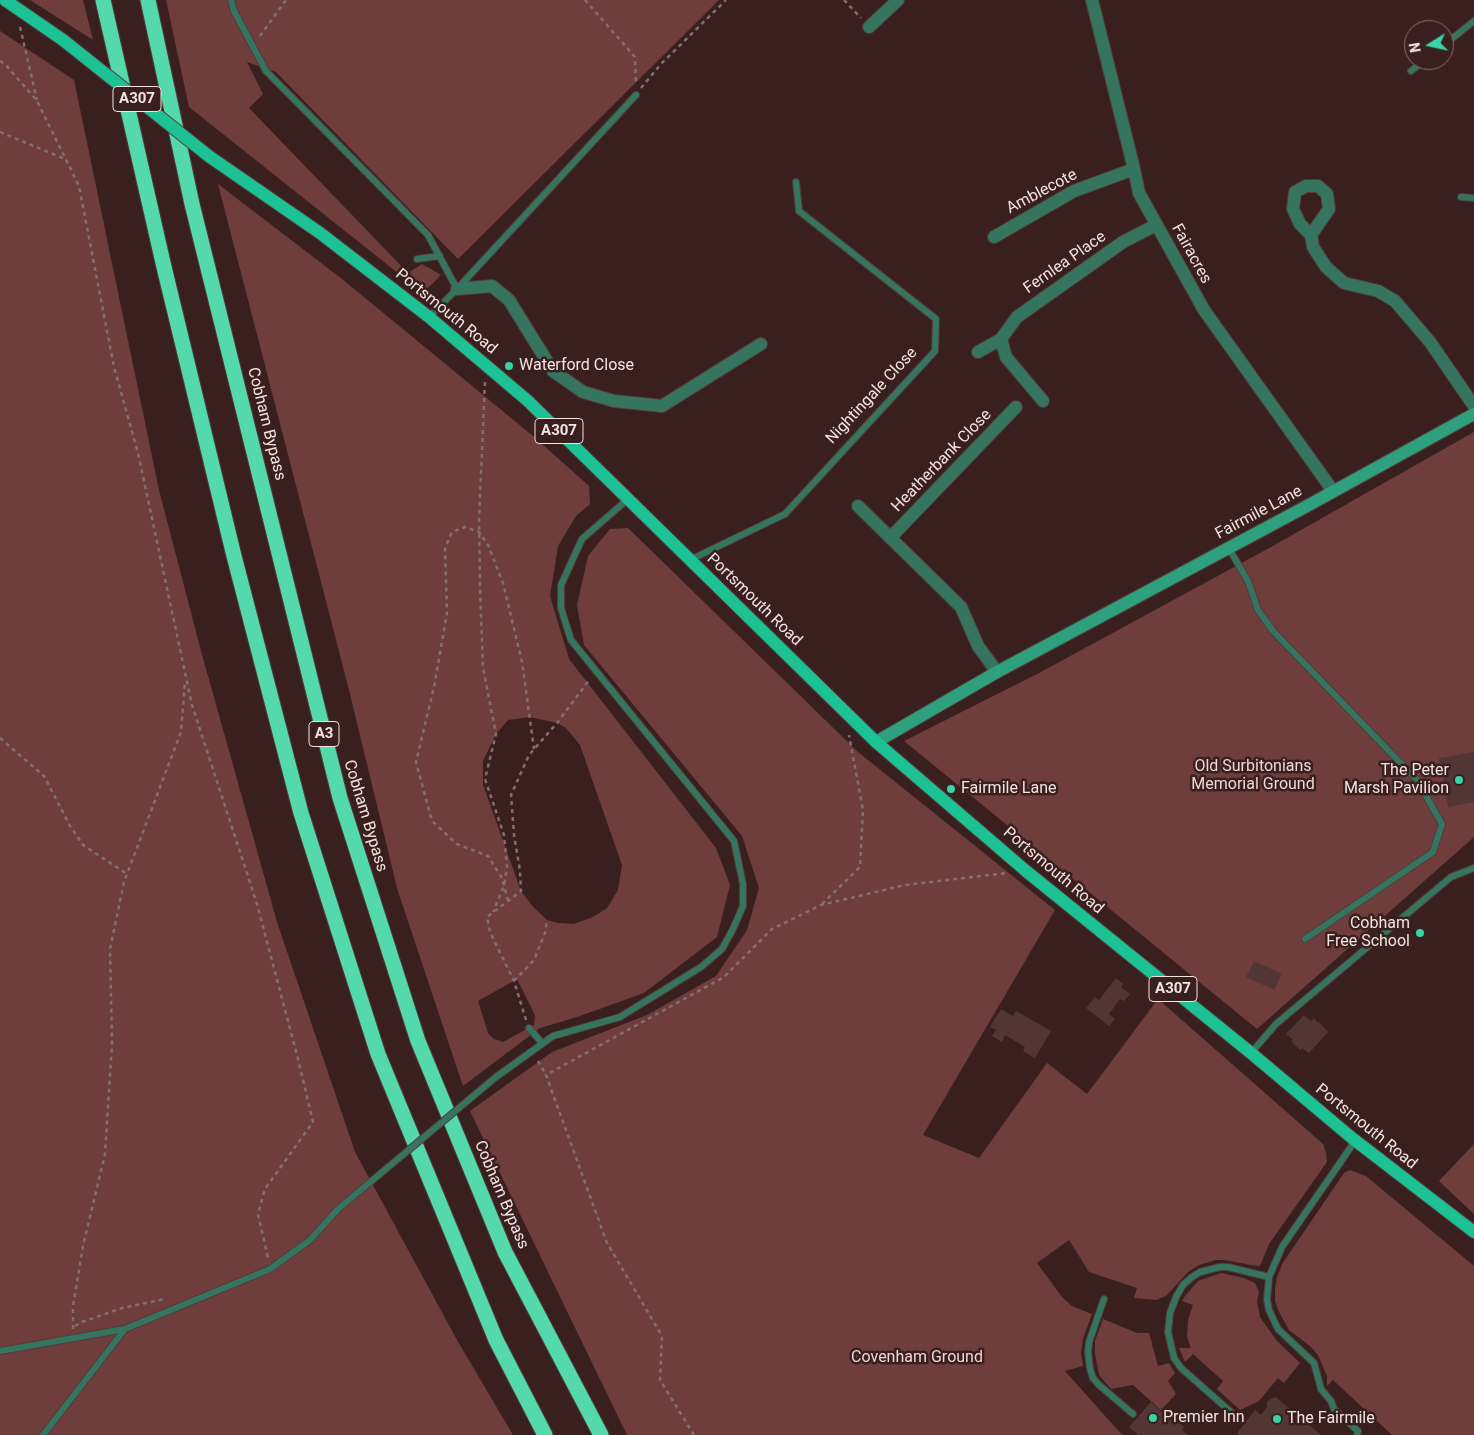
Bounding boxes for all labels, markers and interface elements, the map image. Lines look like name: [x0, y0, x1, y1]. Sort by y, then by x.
north arrow: [1404, 20, 1454, 70]
text: N: [1406, 41, 1424, 54]
road number: A307: [113, 86, 161, 112]
street label: Amblecote: [1003, 165, 1081, 219]
street label: Fairacres: [1167, 221, 1215, 287]
street label: Fernlea Place: [1020, 228, 1110, 298]
street label: Portsmouth Road: [391, 265, 501, 359]
street label: Nightingale Close: [822, 344, 922, 448]
place label: Waterford Close: [519, 356, 634, 376]
marker: Waterford Close: [503, 360, 515, 372]
street label: Cobham Bypass: [243, 366, 289, 482]
street label: Heatherbank Close: [888, 406, 996, 516]
road number: A307: [535, 418, 583, 444]
street label: Fairmile Lane: [1212, 482, 1306, 544]
street label: Portsmouth Road: [702, 550, 806, 650]
road number: A3: [309, 722, 339, 746]
park label: Old Surbitonians Memorial Ground: [1191, 757, 1315, 795]
street label: Cobham Bypass: [339, 758, 391, 874]
place label: The Peter Marsh Pavilion: [1344, 761, 1449, 799]
marker: The Peter Marsh Pavilion: [1453, 774, 1465, 786]
place label: Fairmile Lane: [961, 779, 1056, 799]
marker: Fairmile Lane: [945, 783, 957, 795]
street label: Portsmouth Road: [999, 823, 1107, 919]
place label: Cobham Free School: [1326, 914, 1410, 952]
marker: Cobham Free School: [1414, 927, 1426, 939]
road number: A307: [1149, 976, 1197, 1002]
street label: Portsmouth Road: [1311, 1080, 1421, 1174]
street label: Cobham Bypass: [470, 1138, 532, 1252]
park label: Covenham Ground: [851, 1348, 983, 1368]
place label: Premier Inn: [1163, 1408, 1245, 1428]
place label: The Fairmile: [1287, 1409, 1375, 1429]
marker: Premier Inn: [1147, 1412, 1159, 1424]
marker: The Fairmile: [1271, 1413, 1283, 1425]

